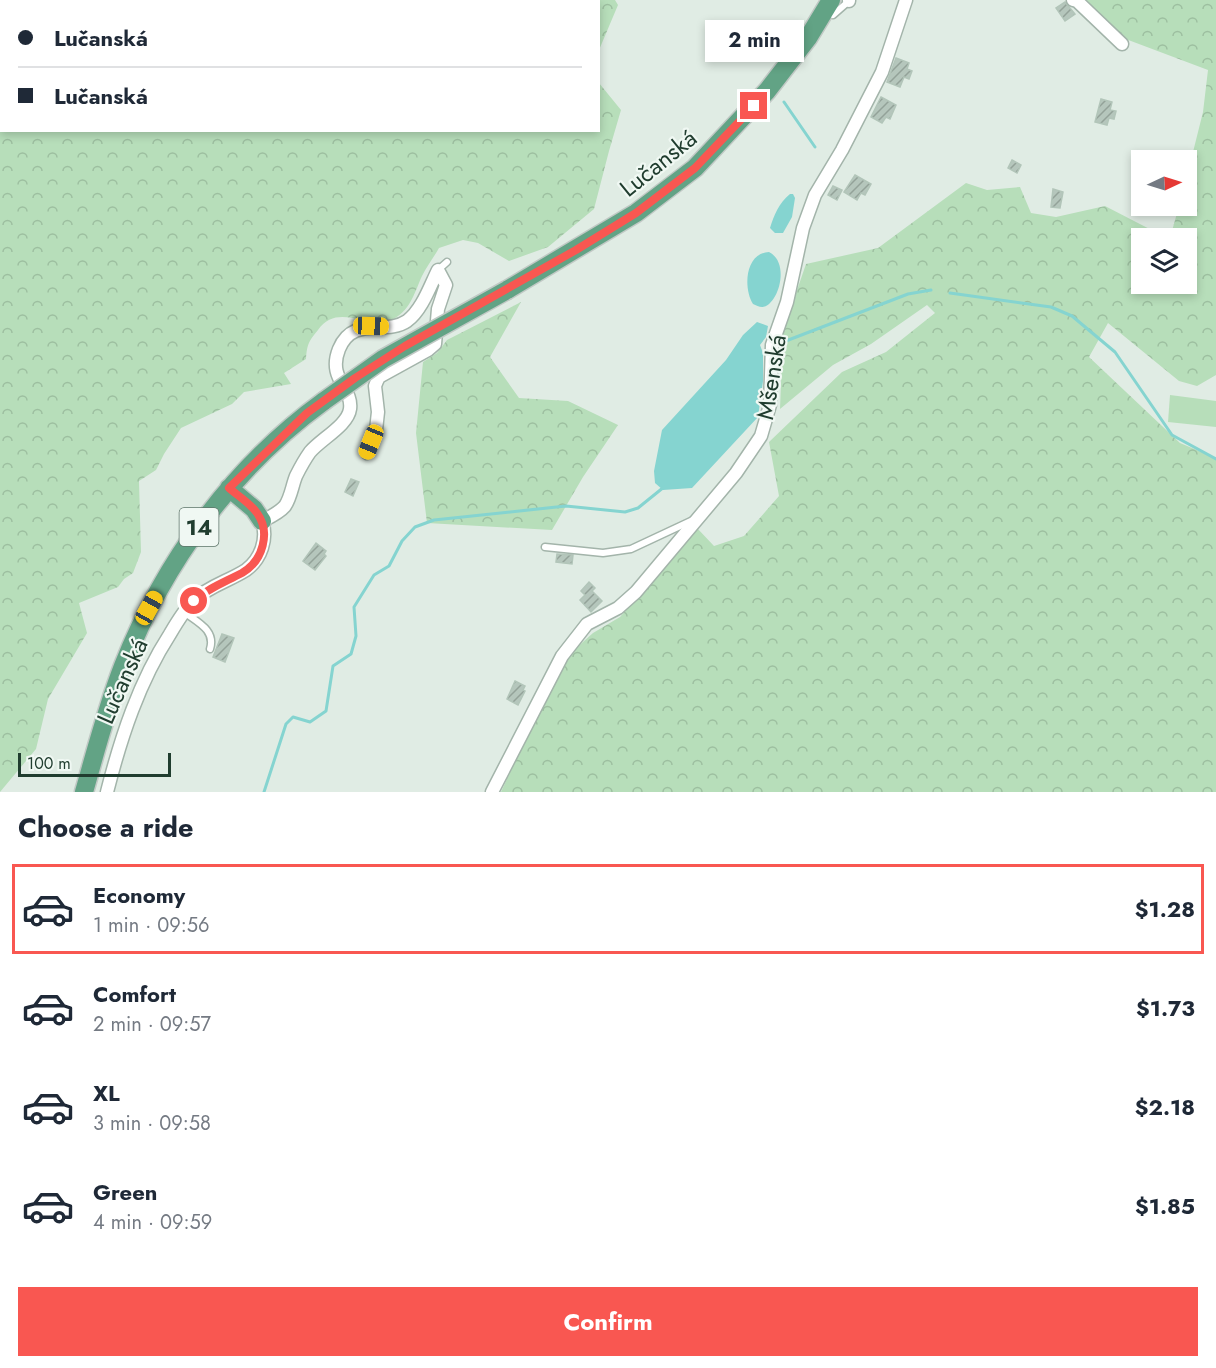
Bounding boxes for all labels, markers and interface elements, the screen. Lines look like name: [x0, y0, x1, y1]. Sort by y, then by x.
callout: 2 min: [704, 19, 804, 61]
text: Lučanská: [54, 22, 148, 54]
text: 2 min: [728, 26, 781, 55]
text: Lučanská: [54, 80, 148, 112]
route end: [740, 92, 767, 119]
street label: Lučanská: [612, 121, 704, 205]
north arrow: [1131, 150, 1197, 216]
map controls: [1131, 150, 1197, 294]
button: layers: [1131, 228, 1197, 294]
car: [353, 316, 389, 336]
street label: Mšenská: [747, 332, 795, 422]
car: [356, 422, 386, 462]
road number: 14: [180, 508, 218, 546]
route start: [180, 587, 207, 614]
car: [132, 588, 166, 628]
street label: Lučanská: [88, 633, 156, 729]
scale bar: [18, 750, 171, 778]
text: 100 m: [27, 752, 71, 775]
text: Choose a ride: [18, 808, 193, 847]
text: Economy: [93, 879, 185, 911]
icon: car: [21, 882, 75, 936]
text: $1.28: [1135, 893, 1195, 925]
text: 1 min · 09:56: [93, 911, 210, 940]
text: Comfort: [93, 978, 176, 1010]
icon: car: [21, 981, 75, 1035]
text: $1.73: [1136, 992, 1195, 1024]
text: 2 min · 09:57: [93, 1010, 211, 1039]
text: XL: [93, 1077, 120, 1109]
icon: car: [21, 1080, 75, 1134]
text: $2.18: [1135, 1091, 1195, 1123]
text: 3 min · 09:58: [93, 1109, 211, 1138]
text: Green: [93, 1176, 157, 1208]
icon: car: [21, 1179, 75, 1233]
text: $1.85: [1135, 1190, 1195, 1222]
text: 4 min · 09:59: [93, 1208, 212, 1237]
button: Confirm: [18, 1287, 1198, 1356]

